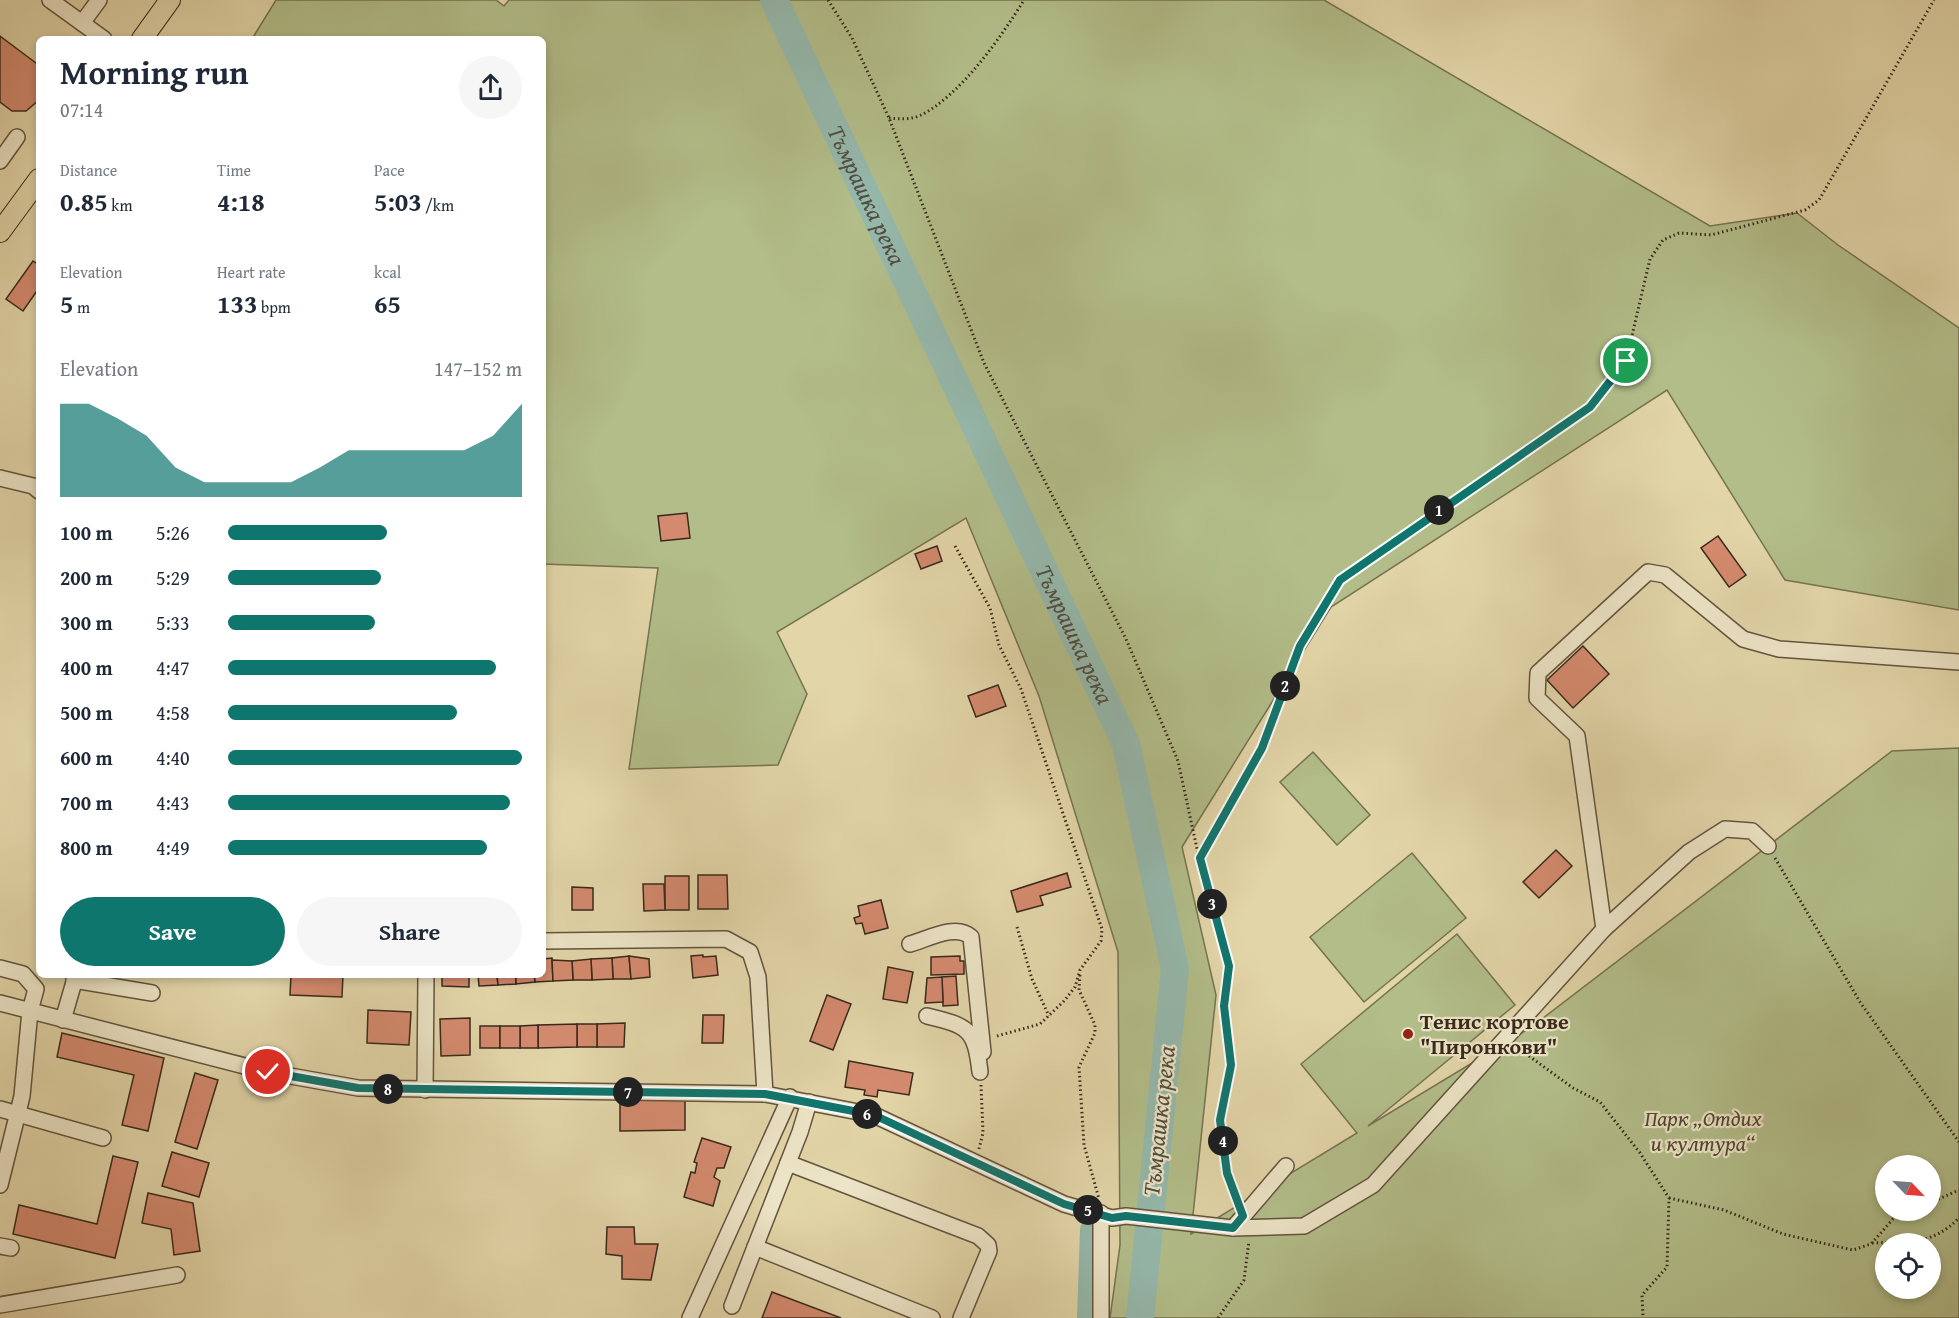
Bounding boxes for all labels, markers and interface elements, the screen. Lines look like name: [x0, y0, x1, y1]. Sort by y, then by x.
text: Morning run: [60, 48, 249, 96]
button: share: [459, 56, 522, 119]
text: 07:14: [60, 95, 103, 124]
water label: Тъмрашка река: [819, 119, 915, 271]
text: Distance: [60, 158, 117, 182]
text: Time: [217, 158, 251, 182]
text: Pace: [374, 158, 405, 182]
text: 0.85: [60, 182, 108, 221]
text: 4:18: [217, 182, 265, 221]
text: 5:03: [374, 182, 422, 221]
text: km: [108, 193, 132, 217]
text: /km: [422, 193, 454, 217]
text: Elevation: [60, 260, 123, 284]
text: Heart rate: [217, 260, 286, 284]
text: kcal: [374, 260, 401, 284]
text: 5: [60, 284, 73, 323]
text: 133: [217, 284, 257, 323]
text: 65: [374, 284, 401, 323]
text: m: [73, 295, 90, 319]
text: bpm: [257, 295, 291, 319]
pin: [1600, 335, 1651, 386]
icon: arrive: [1609, 344, 1642, 377]
text: Elevation: [60, 354, 138, 383]
text: 147–152 m: [434, 354, 522, 383]
pin: 1: [1424, 495, 1454, 525]
text: 1: [1435, 498, 1443, 522]
text: 100 m: [60, 518, 113, 547]
text: 5:26: [156, 518, 190, 547]
water label: Тъмрашка река: [1027, 559, 1123, 710]
text: 200 m: [60, 563, 113, 592]
text: 5:29: [156, 563, 190, 592]
text: 300 m: [60, 608, 113, 637]
text: 5:33: [156, 608, 190, 637]
text: 400 m: [60, 653, 113, 682]
text: 4:47: [156, 653, 190, 682]
pin: 2: [1270, 671, 1300, 701]
text: 2: [1281, 674, 1289, 698]
text: 500 m: [60, 698, 113, 727]
text: 4:58: [156, 698, 190, 727]
text: 600 m: [60, 743, 113, 772]
text: 4:40: [156, 743, 190, 772]
text: 700 m: [60, 788, 113, 817]
text: 4:43: [156, 788, 190, 817]
text: 800 m: [60, 833, 113, 862]
text: 4:49: [156, 833, 190, 862]
pin: 3: [1197, 889, 1227, 919]
text: 3: [1208, 892, 1216, 916]
button: Save: [60, 897, 285, 966]
button: Share: [297, 897, 522, 966]
place label: Тенис кортове "Пиронкови": [1420, 1005, 1569, 1062]
marker: Тенис кортове "Пиронкови": [1401, 1027, 1415, 1041]
water label: Тъмрашка река: [1133, 1044, 1184, 1198]
pin: [242, 1046, 293, 1097]
icon: check: [251, 1055, 284, 1088]
pin: 8: [373, 1074, 403, 1104]
text: 8: [384, 1077, 392, 1101]
pin: 7: [613, 1077, 643, 1107]
text: 7: [624, 1080, 632, 1104]
pin: 6: [852, 1099, 882, 1129]
text: 6: [863, 1102, 871, 1126]
park label: Парк „Отдих и култура“: [1644, 1102, 1762, 1159]
pin: 4: [1208, 1126, 1238, 1156]
text: 4: [1219, 1129, 1227, 1153]
north arrow: [1875, 1155, 1941, 1221]
map controls: [1875, 1155, 1941, 1299]
pin: 5: [1073, 1195, 1103, 1225]
text: 5: [1084, 1198, 1092, 1222]
button: locate: [1875, 1233, 1941, 1299]

